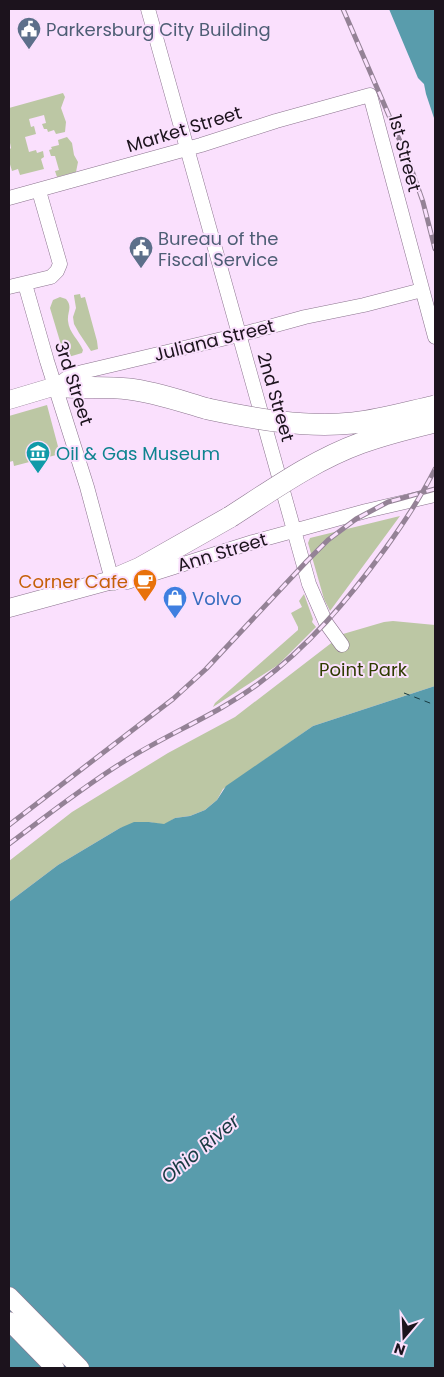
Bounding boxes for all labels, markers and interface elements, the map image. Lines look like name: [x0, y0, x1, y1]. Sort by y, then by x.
public building icon: Parkersburg City Building: [16, 16, 42, 50]
place label: Parkersburg City Building: [46, 17, 271, 42]
street label: Market Street: [124, 100, 244, 158]
street label: 1st Street: [383, 112, 427, 194]
place label: Bureau of the Fiscal Service: [158, 226, 278, 272]
public building icon: Bureau of the Fiscal Service: [128, 235, 154, 269]
street label: Juliana Street: [151, 313, 277, 367]
street label: 3rd Street: [49, 338, 99, 428]
street label: 2nd Street: [251, 350, 301, 444]
museum icon: Oil & Gas Museum: [25, 440, 51, 474]
place label: Oil & Gas Museum: [56, 441, 220, 466]
street label: Ann Street: [174, 526, 270, 578]
cafe icon: Corner Cafe: [132, 568, 158, 602]
place label: Corner Cafe: [19, 569, 128, 594]
shop icon: Volvo: [162, 585, 188, 619]
place label: Volvo: [192, 586, 242, 611]
park label: Point Park: [319, 657, 408, 682]
water label: Ohio River: [155, 1107, 246, 1190]
north arrow: [379, 1312, 429, 1362]
text: N: [392, 1338, 408, 1360]

